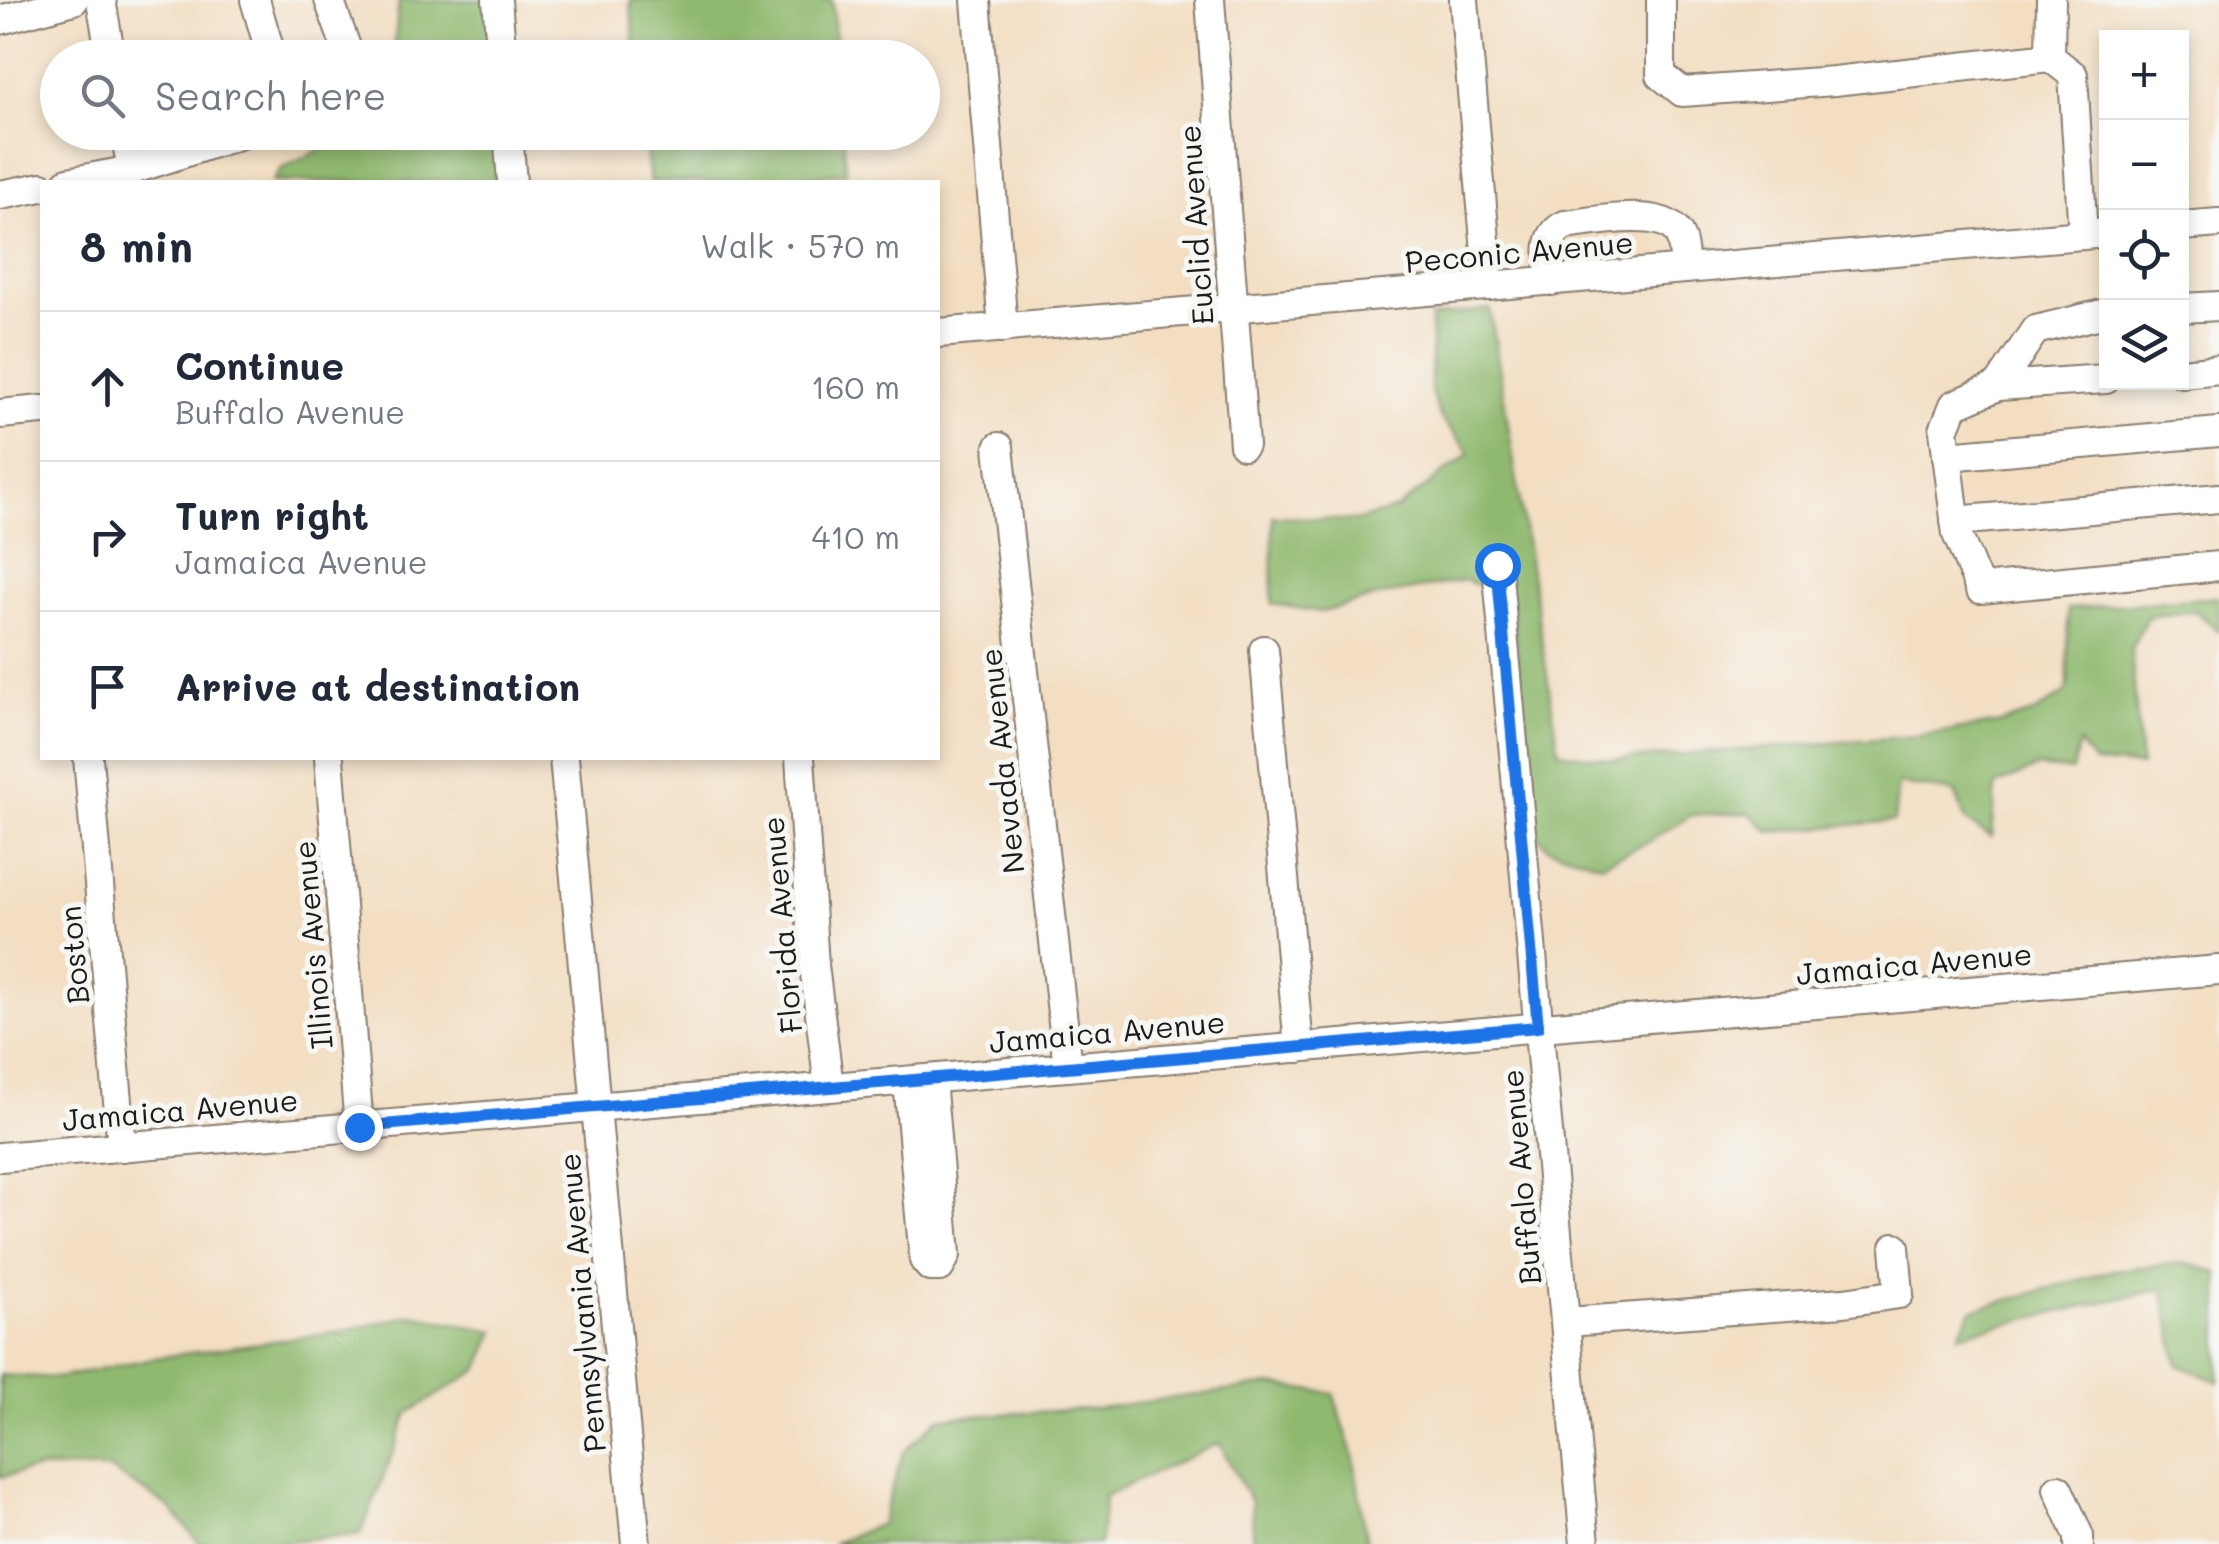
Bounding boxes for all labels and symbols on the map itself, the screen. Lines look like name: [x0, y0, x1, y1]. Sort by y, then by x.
street label: Euclid Avenue: [1168, 124, 1222, 326]
street label: Peconic Avenue: [1403, 221, 1635, 281]
route start: [1475, 543, 1521, 589]
street label: Nevada Avenue: [969, 646, 1033, 876]
street label: Florida Avenue: [752, 815, 810, 1035]
street label: Illinois Avenue: [283, 839, 341, 1051]
street label: Boston: [49, 904, 97, 1006]
street label: Jamaica Avenue: [1794, 933, 2034, 993]
street label: Jamaica Avenue: [987, 1001, 1227, 1061]
street label: Buffalo Avenue: [1491, 1068, 1549, 1286]
street label: Jamaica Avenue: [60, 1079, 300, 1139]
route end: [337, 1105, 383, 1151]
street label: Pennsylvania Avenue: [548, 1152, 614, 1454]

